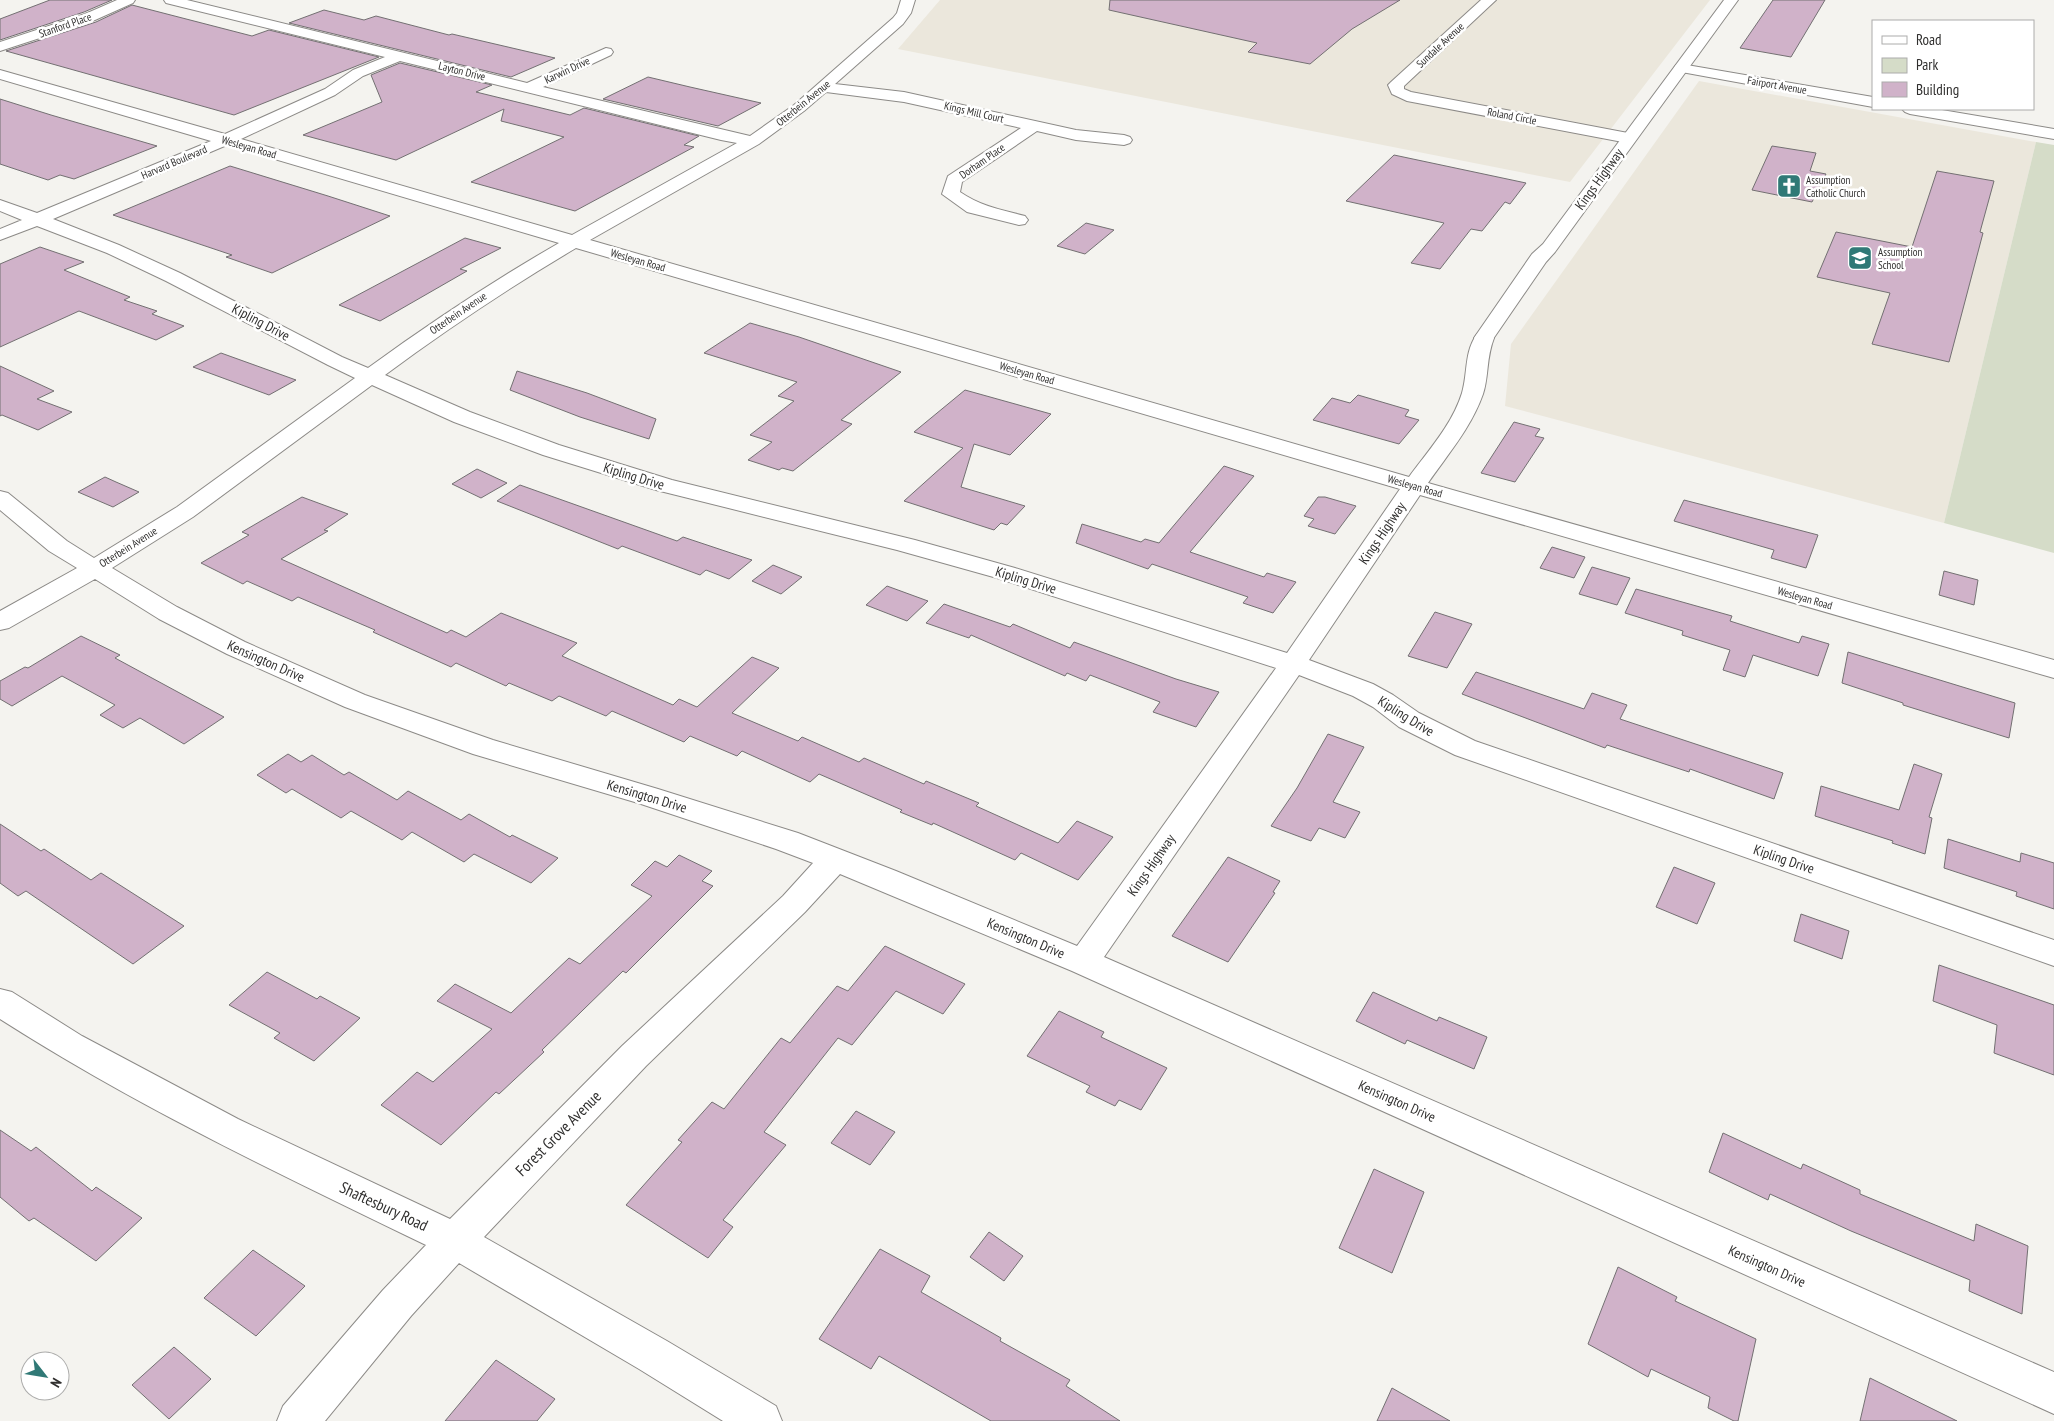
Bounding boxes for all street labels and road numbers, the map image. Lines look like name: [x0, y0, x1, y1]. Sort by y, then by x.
street label: Stanford Place: [37, 9, 94, 41]
street label: Sundale Avenue: [1413, 19, 1467, 71]
street label: Karwin Drive: [542, 53, 592, 87]
street label: Layton Drive: [437, 58, 487, 84]
street label: Fairport Avenue: [1746, 73, 1808, 97]
street label: Otterbein Avenue: [773, 77, 833, 129]
street label: Kings Mill Court: [943, 98, 1005, 126]
street label: Roland Circle: [1486, 104, 1538, 128]
street label: Wesleyan Road: [220, 132, 278, 162]
street label: Dorham Place: [956, 140, 1008, 182]
street label: Harvard Boulevard: [139, 142, 209, 182]
street label: Kings Highway: [1571, 144, 1628, 213]
street label: Wesleyan Road: [609, 245, 667, 275]
street label: Otterbein Avenue: [427, 289, 490, 337]
street label: Kipling Drive: [229, 299, 293, 345]
street label: Wesleyan Road: [998, 358, 1056, 388]
street label: Kipling Drive: [601, 458, 667, 494]
street label: Wesleyan Road: [1386, 471, 1444, 501]
street label: Kings Highway: [1354, 498, 1410, 568]
street label: Otterbein Avenue: [96, 523, 160, 570]
street label: Kipling Drive: [993, 562, 1059, 598]
street label: Wesleyan Road: [1776, 583, 1834, 613]
street label: Kensington Drive: [225, 636, 308, 686]
street label: Kipling Drive: [1375, 692, 1438, 740]
street label: Kensington Drive: [605, 775, 689, 817]
street label: Kings Highway: [1123, 830, 1179, 900]
street label: Kipling Drive: [1751, 840, 1817, 878]
street label: Kensington Drive: [984, 914, 1068, 963]
street label: Kensington Drive: [1356, 1076, 1439, 1126]
street label: Forest Grove Avenue: [511, 1086, 605, 1180]
street label: Shaftesbury Road: [337, 1177, 431, 1235]
street label: Kensington Drive: [1726, 1241, 1809, 1291]

